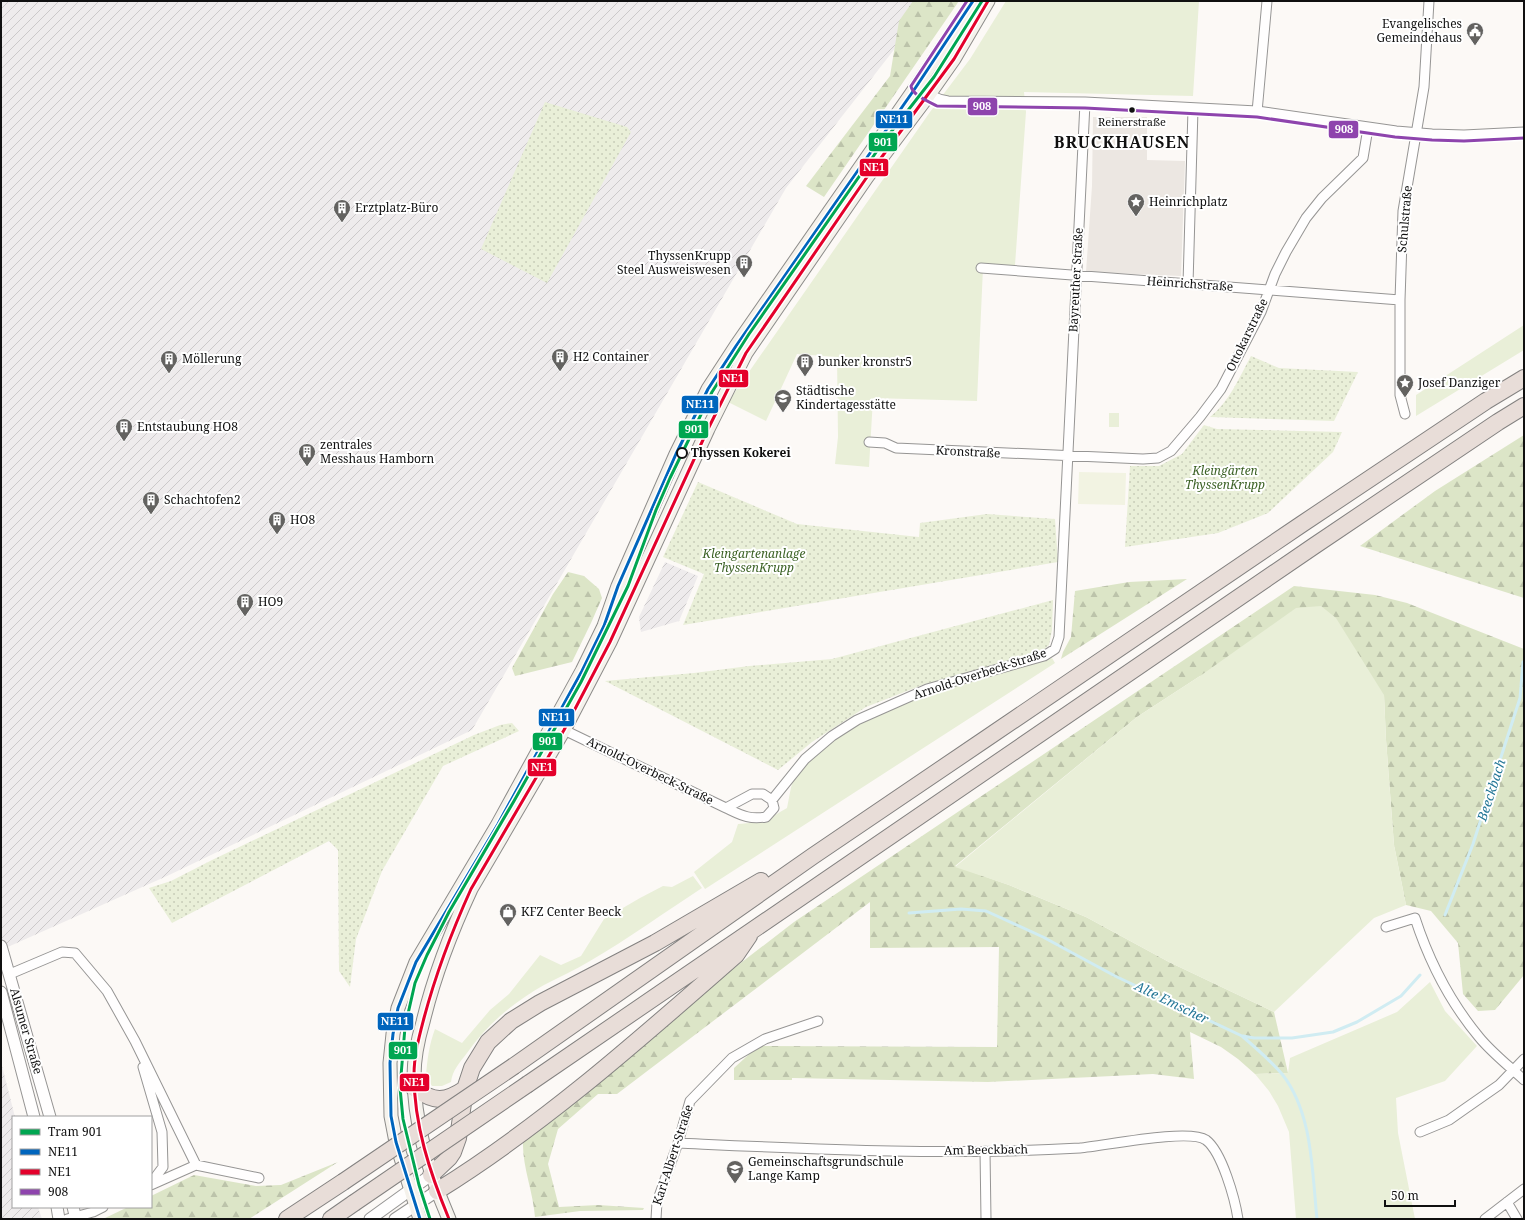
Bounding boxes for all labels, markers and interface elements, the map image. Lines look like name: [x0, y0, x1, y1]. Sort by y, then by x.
place label: Evangelisches Gemeindehaus: [1376, 15, 1462, 46]
public building icon: Evangelisches Gemeindehaus: [1465, 21, 1485, 46]
line badge: 908: [967, 97, 998, 116]
text: 908: [973, 98, 991, 113]
marker: Reinerstraße: [1127, 105, 1137, 115]
line badge: NE11: [875, 110, 913, 129]
text: NE11: [880, 111, 908, 126]
place label: Reinerstraße: [1098, 114, 1166, 129]
line badge: 908: [1328, 120, 1359, 139]
text: 908: [1335, 121, 1353, 136]
district label: BRUCKHAUSEN: [1054, 131, 1190, 153]
line badge: 901: [868, 132, 898, 152]
text: 901: [874, 134, 892, 149]
line badge: NE1: [859, 158, 889, 177]
text: NE1: [863, 159, 885, 174]
street label: Schulstraße: [1393, 185, 1416, 253]
place icon: Heinrichplatz: [1126, 192, 1146, 217]
place label: Heinrichplatz: [1149, 193, 1228, 210]
building icon: Erztplatz-Büro: [332, 198, 352, 223]
place label: Erztplatz-Büro: [355, 199, 439, 216]
street label: Bayreuther Straße: [1064, 227, 1087, 333]
place label: ThyssenKrupp Steel Ausweiswesen: [617, 247, 731, 278]
building icon: ThyssenKrupp Steel Ausweiswesen: [734, 253, 754, 278]
street label: Heinrichstraße: [1146, 272, 1234, 295]
street label: Ottokarstraße: [1221, 295, 1272, 374]
building icon: H2 Container: [550, 347, 570, 372]
place label: H2 Container: [573, 348, 649, 365]
building icon: Möllerung: [159, 349, 179, 374]
place label: Möllerung: [182, 350, 242, 367]
building icon: bunker kronstr5: [795, 352, 815, 377]
place label: bunker kronstr5: [818, 353, 912, 370]
line badge: NE1: [718, 369, 749, 388]
text: NE1: [722, 370, 744, 385]
place icon: Josef Danziger: [1395, 373, 1415, 398]
place label: Josef Danziger: [1417, 374, 1501, 391]
place label: Städtische Kindertagesstätte: [796, 382, 896, 413]
school or university icon: Städtische Kindertagesstätte: [773, 388, 793, 413]
line badge: NE11: [681, 395, 719, 414]
text: NE11: [686, 396, 714, 411]
building icon: Entstaubung HO8: [114, 417, 134, 442]
place label: Entstaubung HO8: [137, 418, 238, 435]
line badge: 901: [678, 420, 709, 439]
text: 901: [685, 421, 703, 436]
place label: zentrales Messhaus Hamborn: [320, 436, 435, 467]
street label: Kronstraße: [935, 441, 1001, 462]
building icon: zentrales Messhaus Hamborn: [297, 442, 317, 467]
place label: Thyssen Kokerei: [691, 444, 791, 461]
marker: Thyssen Kokerei: [676, 447, 688, 459]
park label: Kleingärten ThyssenKrupp: [1185, 462, 1265, 493]
building icon: Schachtofen2: [141, 490, 161, 515]
place label: Schachtofen2: [164, 491, 241, 508]
building icon: HO8: [267, 510, 287, 535]
place label: HO8: [290, 511, 315, 528]
park label: Kleingartenanlage ThyssenKrupp: [702, 545, 806, 576]
building icon: HO9: [235, 592, 255, 617]
place label: HO9: [258, 593, 283, 610]
street label: Arnold-Overbeck-Straße: [911, 644, 1049, 703]
line badge: NE11: [538, 708, 575, 727]
text: NE11: [542, 709, 570, 724]
line badge: 901: [532, 732, 563, 751]
street label: Arnold-Overbeck-Straße: [584, 732, 716, 809]
text: 901: [539, 733, 557, 748]
water label: Beeckbach: [1472, 757, 1510, 824]
line badge: NE1: [527, 758, 557, 777]
text: NE1: [531, 759, 553, 774]
shop icon: KFZ Center Beeck: [498, 902, 518, 927]
place label: KFZ Center Beeck: [521, 903, 622, 920]
water label: Alte Emscher: [1131, 976, 1213, 1028]
street label: Alsumer Straße: [6, 986, 47, 1076]
line badge: NE11: [377, 1012, 414, 1031]
text: NE11: [381, 1013, 409, 1028]
line badge: 901: [388, 1041, 418, 1060]
text: 901: [394, 1042, 412, 1057]
line badge: NE1: [399, 1073, 430, 1092]
text: NE1: [403, 1074, 425, 1089]
street label: Karl-Albert-Straße: [648, 1102, 697, 1207]
legend: [12, 1116, 152, 1208]
text: Tram 901: [48, 1123, 102, 1140]
street label: Am Beeckbach: [944, 1140, 1029, 1159]
text: NE11: [48, 1143, 78, 1160]
place label: Gemeinschaftsgrundschule Lange Kamp: [748, 1153, 904, 1184]
school or university icon: Gemeinschaftsgrundschule Lange Kamp: [725, 1159, 745, 1184]
text: NE1: [48, 1163, 71, 1180]
scale bar: [1385, 1182, 1455, 1208]
text: 908: [48, 1183, 68, 1200]
text: 50 m: [1391, 1187, 1419, 1204]

